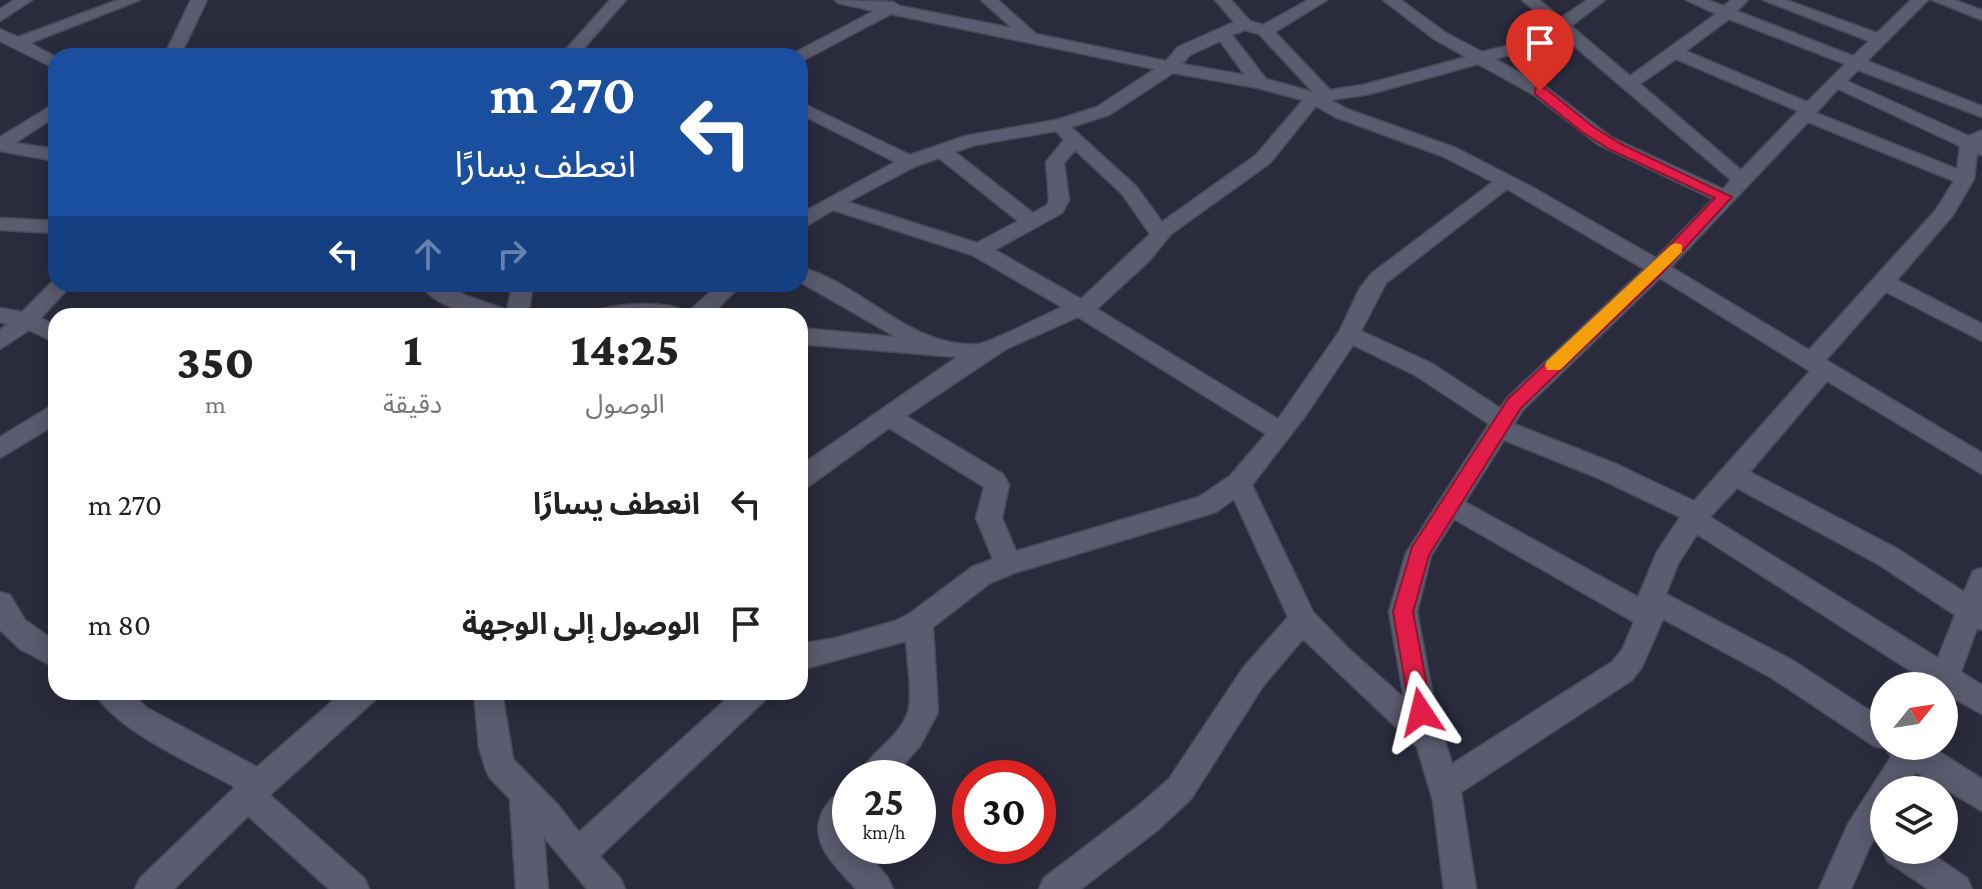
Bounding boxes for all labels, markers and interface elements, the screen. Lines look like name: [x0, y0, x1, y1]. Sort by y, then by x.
pin: [1506, 9, 1574, 91]
icon: arrive: [1518, 21, 1562, 65]
text: 270 m: [490, 63, 636, 125]
icon: left: [664, 80, 768, 184]
text: انعطف يسارًا: [454, 145, 636, 185]
icon: left: [322, 232, 366, 276]
icon: ahead: [406, 232, 450, 276]
icon: right: [490, 232, 534, 276]
text: 1: [403, 322, 422, 375]
text: 14:25: [571, 322, 679, 375]
text: 350: [177, 335, 254, 388]
text: m: [205, 390, 226, 419]
text: دقيقة: [383, 390, 442, 419]
text: الوصول: [586, 390, 665, 419]
icon: left: [724, 482, 768, 526]
text: انعطف يسارًا: [533, 487, 700, 520]
text: 270 m: [88, 488, 162, 521]
icon: arrive: [724, 602, 768, 646]
text: الوصول إلى الوجهة: [462, 607, 700, 640]
text: 80 m: [88, 608, 151, 641]
position arrow: [1379, 670, 1463, 754]
north arrow: [1870, 672, 1958, 760]
map controls: [1870, 672, 1958, 864]
speed limit sign: 30: [952, 760, 1056, 864]
button: layers: [1870, 776, 1958, 864]
text: 25: [864, 779, 904, 824]
text: km/h: [862, 821, 906, 843]

